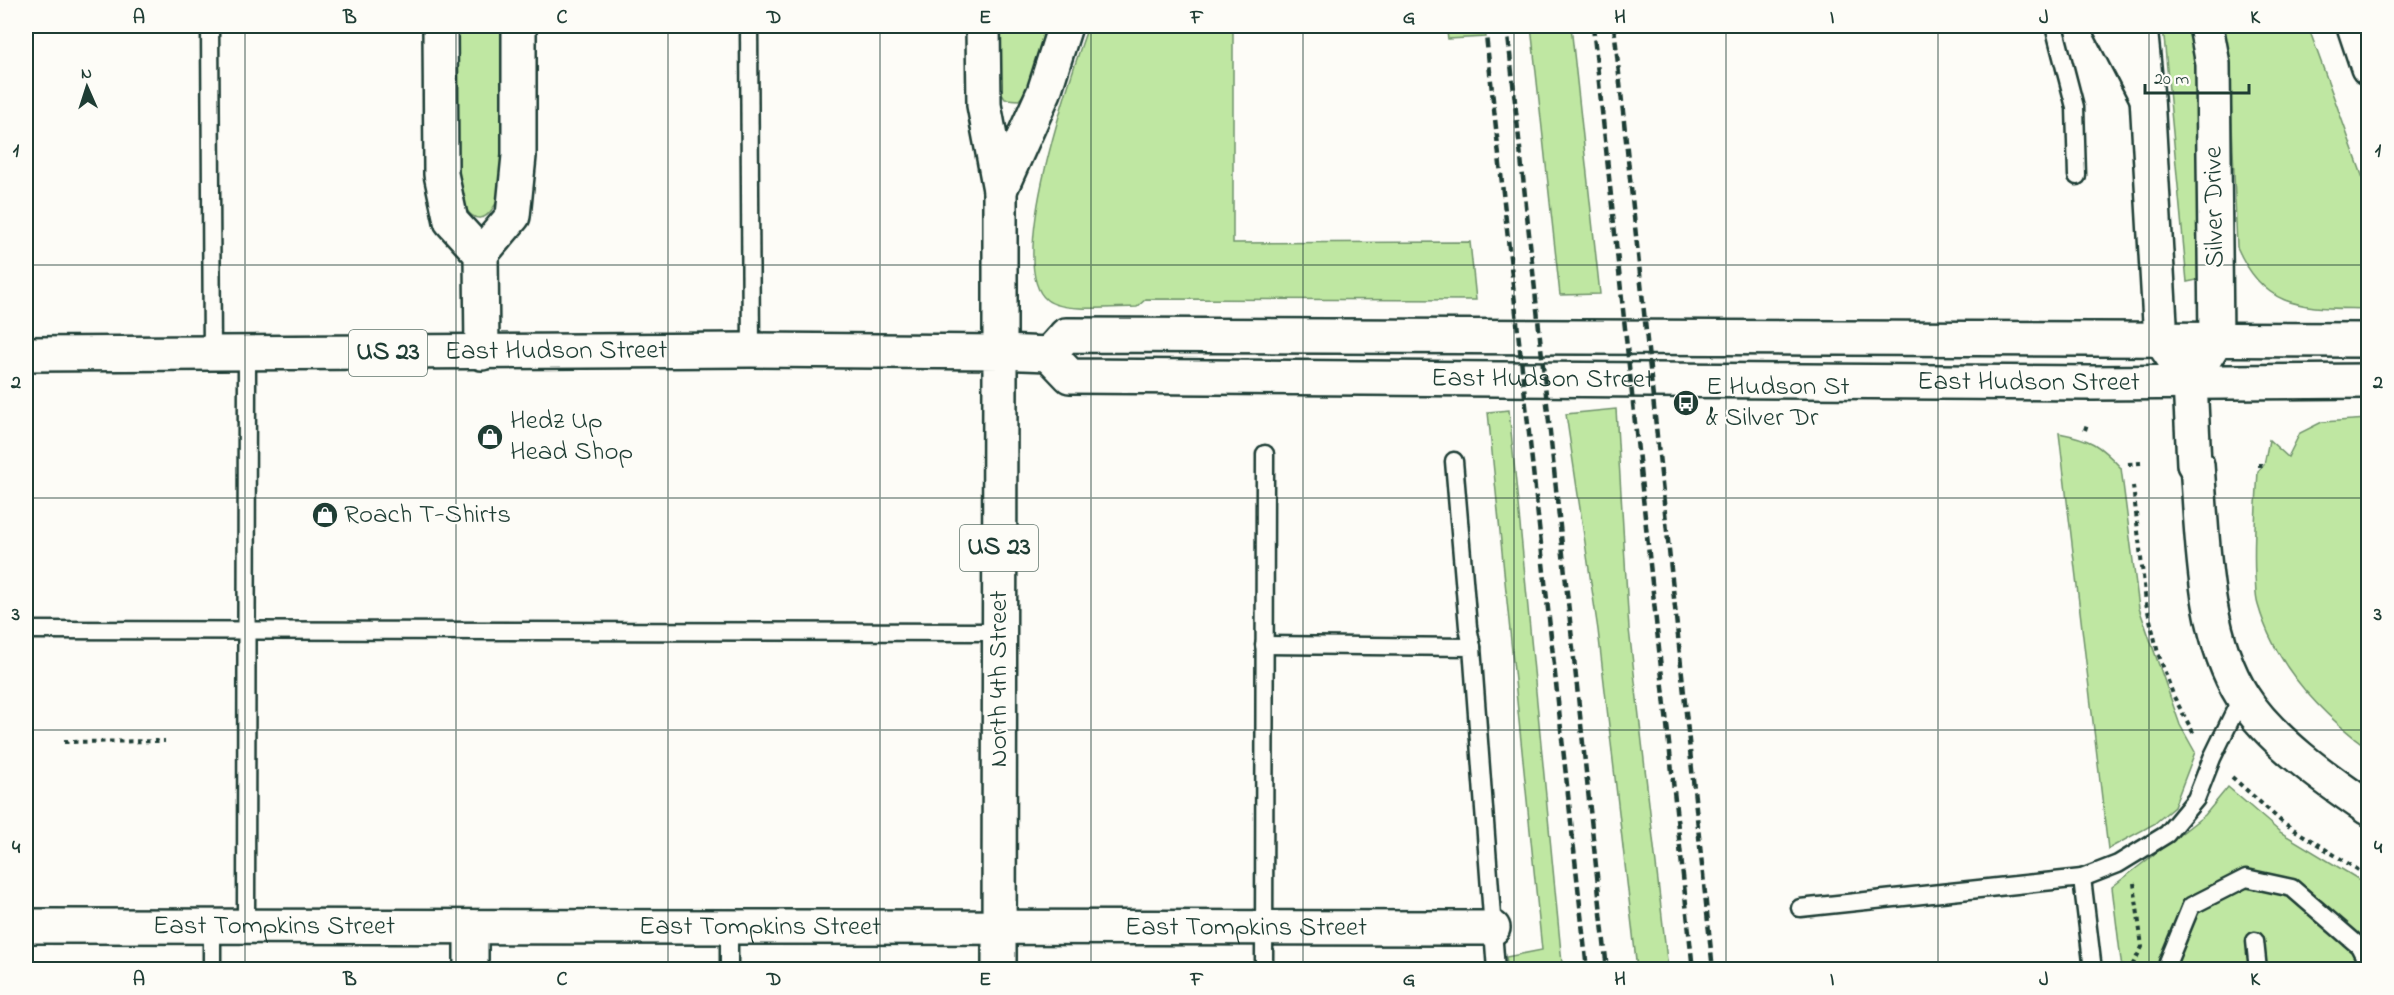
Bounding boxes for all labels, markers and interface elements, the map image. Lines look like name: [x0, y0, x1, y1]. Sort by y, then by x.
text: A: [133, 4, 145, 33]
text: B: [342, 4, 357, 33]
text: C: [557, 4, 568, 33]
text: D: [766, 4, 781, 33]
text: E: [979, 4, 991, 33]
text: F: [1190, 4, 1204, 33]
text: G: [1403, 4, 1416, 33]
text: H: [1614, 4, 1626, 33]
text: I: [1830, 4, 1835, 33]
text: J: [2039, 4, 2049, 33]
text: K: [2250, 4, 2261, 33]
north arrow: [57, 57, 117, 117]
scale bar: [2145, 57, 2248, 95]
text: N: [80, 62, 93, 86]
text: 20 m: [2154, 67, 2189, 93]
text: 1: [13, 137, 20, 166]
text: 1: [2375, 137, 2382, 166]
street label: Silver Drive: [2194, 145, 2236, 268]
road number: US 23: [349, 330, 427, 376]
street label: East Hudson Street: [445, 331, 667, 371]
street label: East Hudson Street: [1431, 359, 1654, 400]
street label: East Hudson Street: [1917, 362, 2140, 403]
place label: E Hudson St & Silver Dr: [1706, 368, 1850, 438]
text: 2: [10, 369, 21, 398]
text: 2: [2372, 369, 2383, 398]
bus stop icon: E Hudson St & Silver Dr: [1671, 388, 1701, 418]
place label: Hedz Up Head Shop: [510, 402, 633, 472]
shop icon: Hedz Up Head Shop: [475, 422, 505, 452]
place label: Roach T-Shirts: [344, 496, 511, 535]
shop icon: Roach T-Shirts: [310, 500, 340, 530]
road number: US 23: [960, 525, 1038, 571]
street label: North 4th Street: [980, 590, 1019, 768]
text: 3: [11, 601, 20, 630]
text: 3: [2373, 601, 2382, 630]
text: 4: [12, 834, 21, 863]
text: 4: [2374, 834, 2383, 863]
street label: East Tompkins Street: [153, 907, 395, 946]
street label: East Tompkins Street: [639, 907, 881, 947]
street label: East Tompkins Street: [1125, 908, 1367, 947]
text: A: [133, 966, 145, 995]
text: B: [342, 966, 357, 995]
text: C: [557, 966, 568, 995]
text: D: [766, 966, 781, 995]
text: E: [979, 966, 991, 995]
text: F: [1190, 966, 1204, 995]
text: G: [1403, 966, 1416, 995]
text: H: [1614, 966, 1626, 995]
text: I: [1830, 966, 1835, 995]
text: J: [2039, 966, 2049, 995]
text: K: [2250, 966, 2261, 995]

